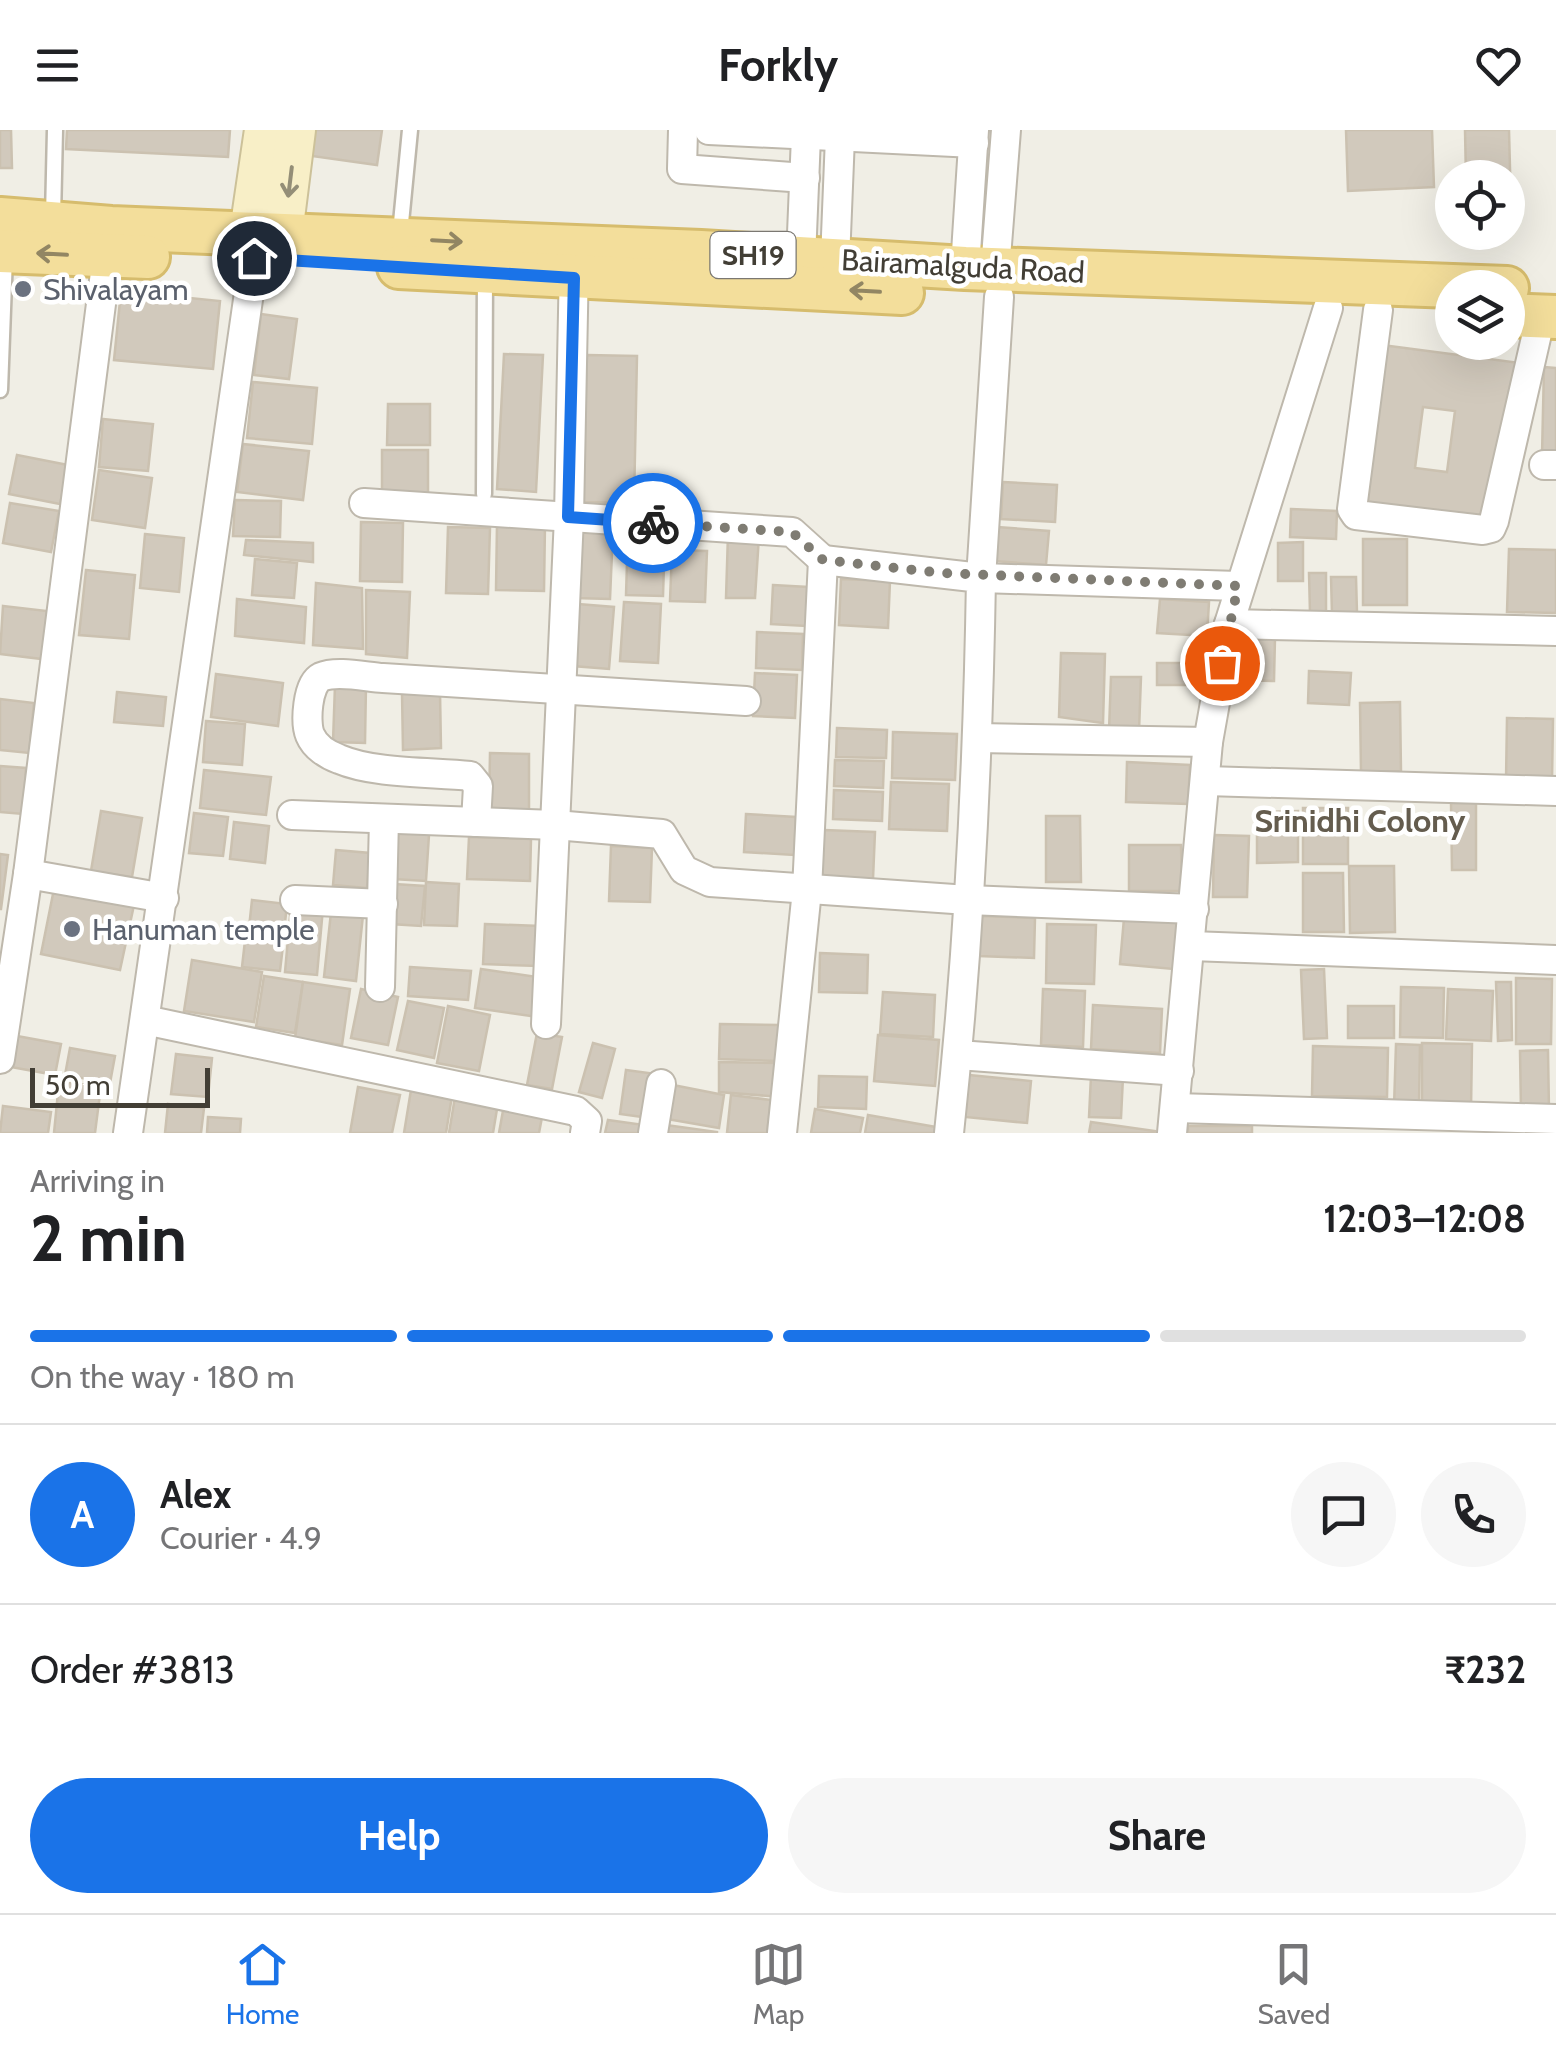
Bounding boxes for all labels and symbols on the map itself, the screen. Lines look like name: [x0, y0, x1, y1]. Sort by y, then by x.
one-way arrow: [280, 165, 298, 198]
pin: [212, 216, 297, 301]
one-way arrow: [430, 232, 462, 251]
road number: SH19: [710, 232, 796, 278]
street label: Bairamalguda Road: [840, 241, 1086, 291]
one-way arrow: [36, 244, 68, 263]
place label: Shivalayam: [43, 271, 189, 308]
marker: Shivalayam: [12, 278, 34, 300]
one-way arrow: [850, 282, 882, 301]
courier: [603, 473, 703, 573]
pin: [1180, 621, 1265, 706]
district label: Srinidhi Colony: [1255, 801, 1466, 840]
place label: Hanuman temple: [92, 911, 315, 948]
marker: Hanuman temple: [61, 918, 83, 940]
scale bar: [30, 1063, 210, 1108]

